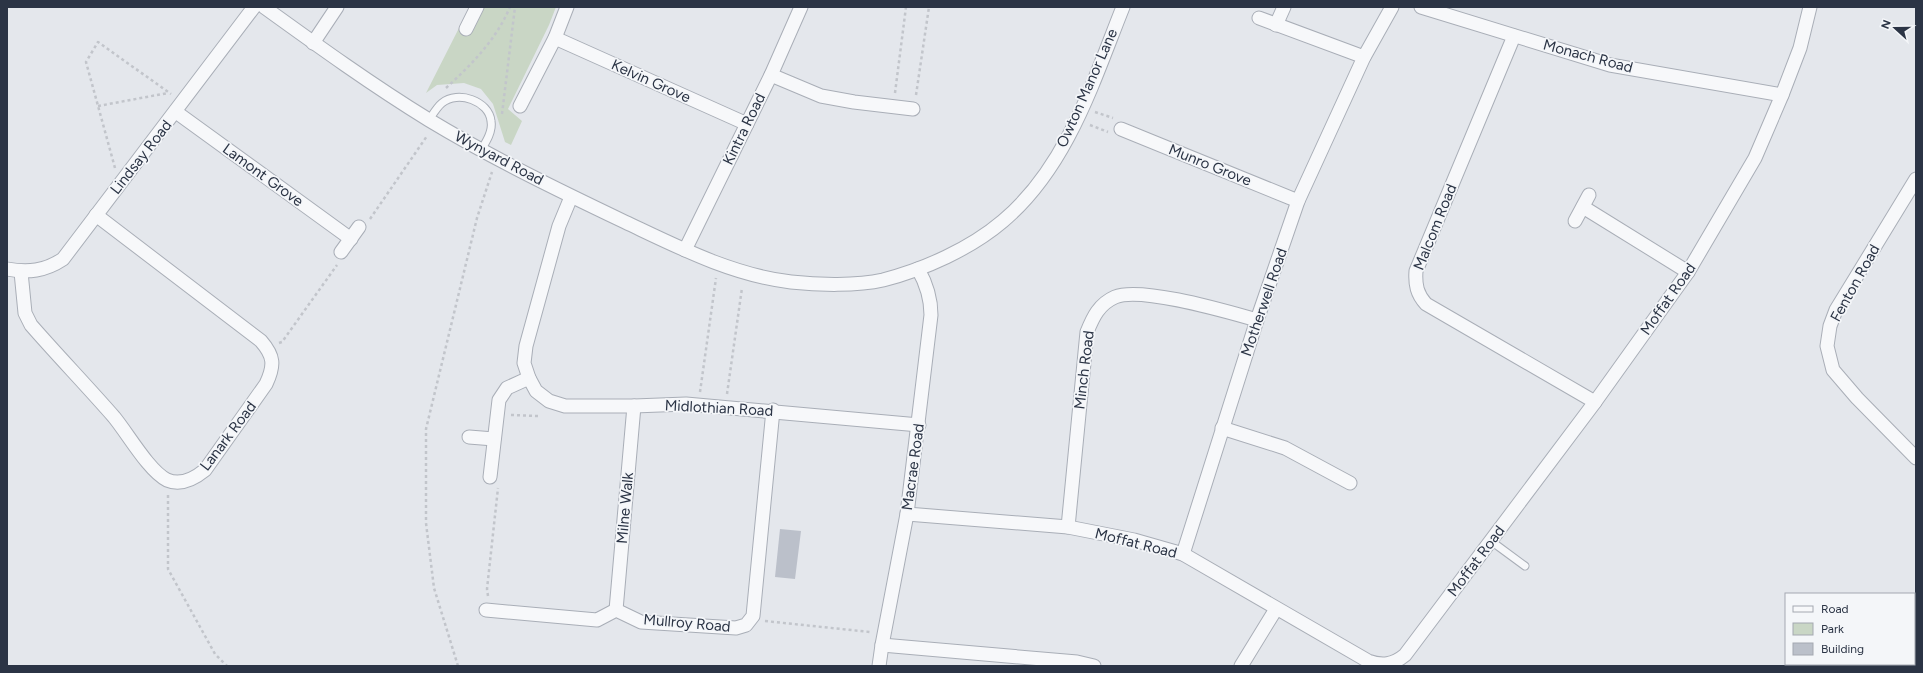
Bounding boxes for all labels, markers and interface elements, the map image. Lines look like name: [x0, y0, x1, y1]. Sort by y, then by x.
north arrow: [1875, 8, 1915, 48]
text: N: [1879, 18, 1894, 31]
street label: Owton Manor Lane: [1053, 26, 1121, 150]
street label: Monach Road: [1541, 35, 1635, 77]
street label: Kelvin Grove: [609, 56, 693, 106]
street label: Kintra Road: [719, 90, 769, 168]
street label: Lindsay Road: [106, 116, 176, 198]
street label: Wynyard Road: [452, 127, 546, 189]
street label: Lamont Grove: [219, 140, 307, 210]
street label: Munro Grove: [1166, 140, 1254, 190]
street label: Malcom Road: [1410, 181, 1460, 273]
street label: Fenton Road: [1826, 241, 1884, 325]
street label: Motherwell Road: [1237, 246, 1291, 358]
street label: Moffat Road: [1637, 259, 1699, 339]
street label: Minch Road: [1070, 330, 1098, 410]
street label: Midlothian Road: [664, 396, 774, 420]
street label: Lanark Road: [196, 398, 260, 474]
street label: Macrae Road: [898, 422, 928, 512]
street label: Milne Walk: [613, 471, 637, 545]
street label: Moffat Road: [1444, 522, 1508, 600]
street label: Moffat Road: [1093, 524, 1179, 562]
legend: [1785, 593, 1915, 665]
text: Road: [1821, 602, 1849, 616]
street label: Mullroy Road: [643, 610, 731, 636]
text: Park: [1821, 622, 1844, 636]
text: Building: [1821, 642, 1864, 656]

